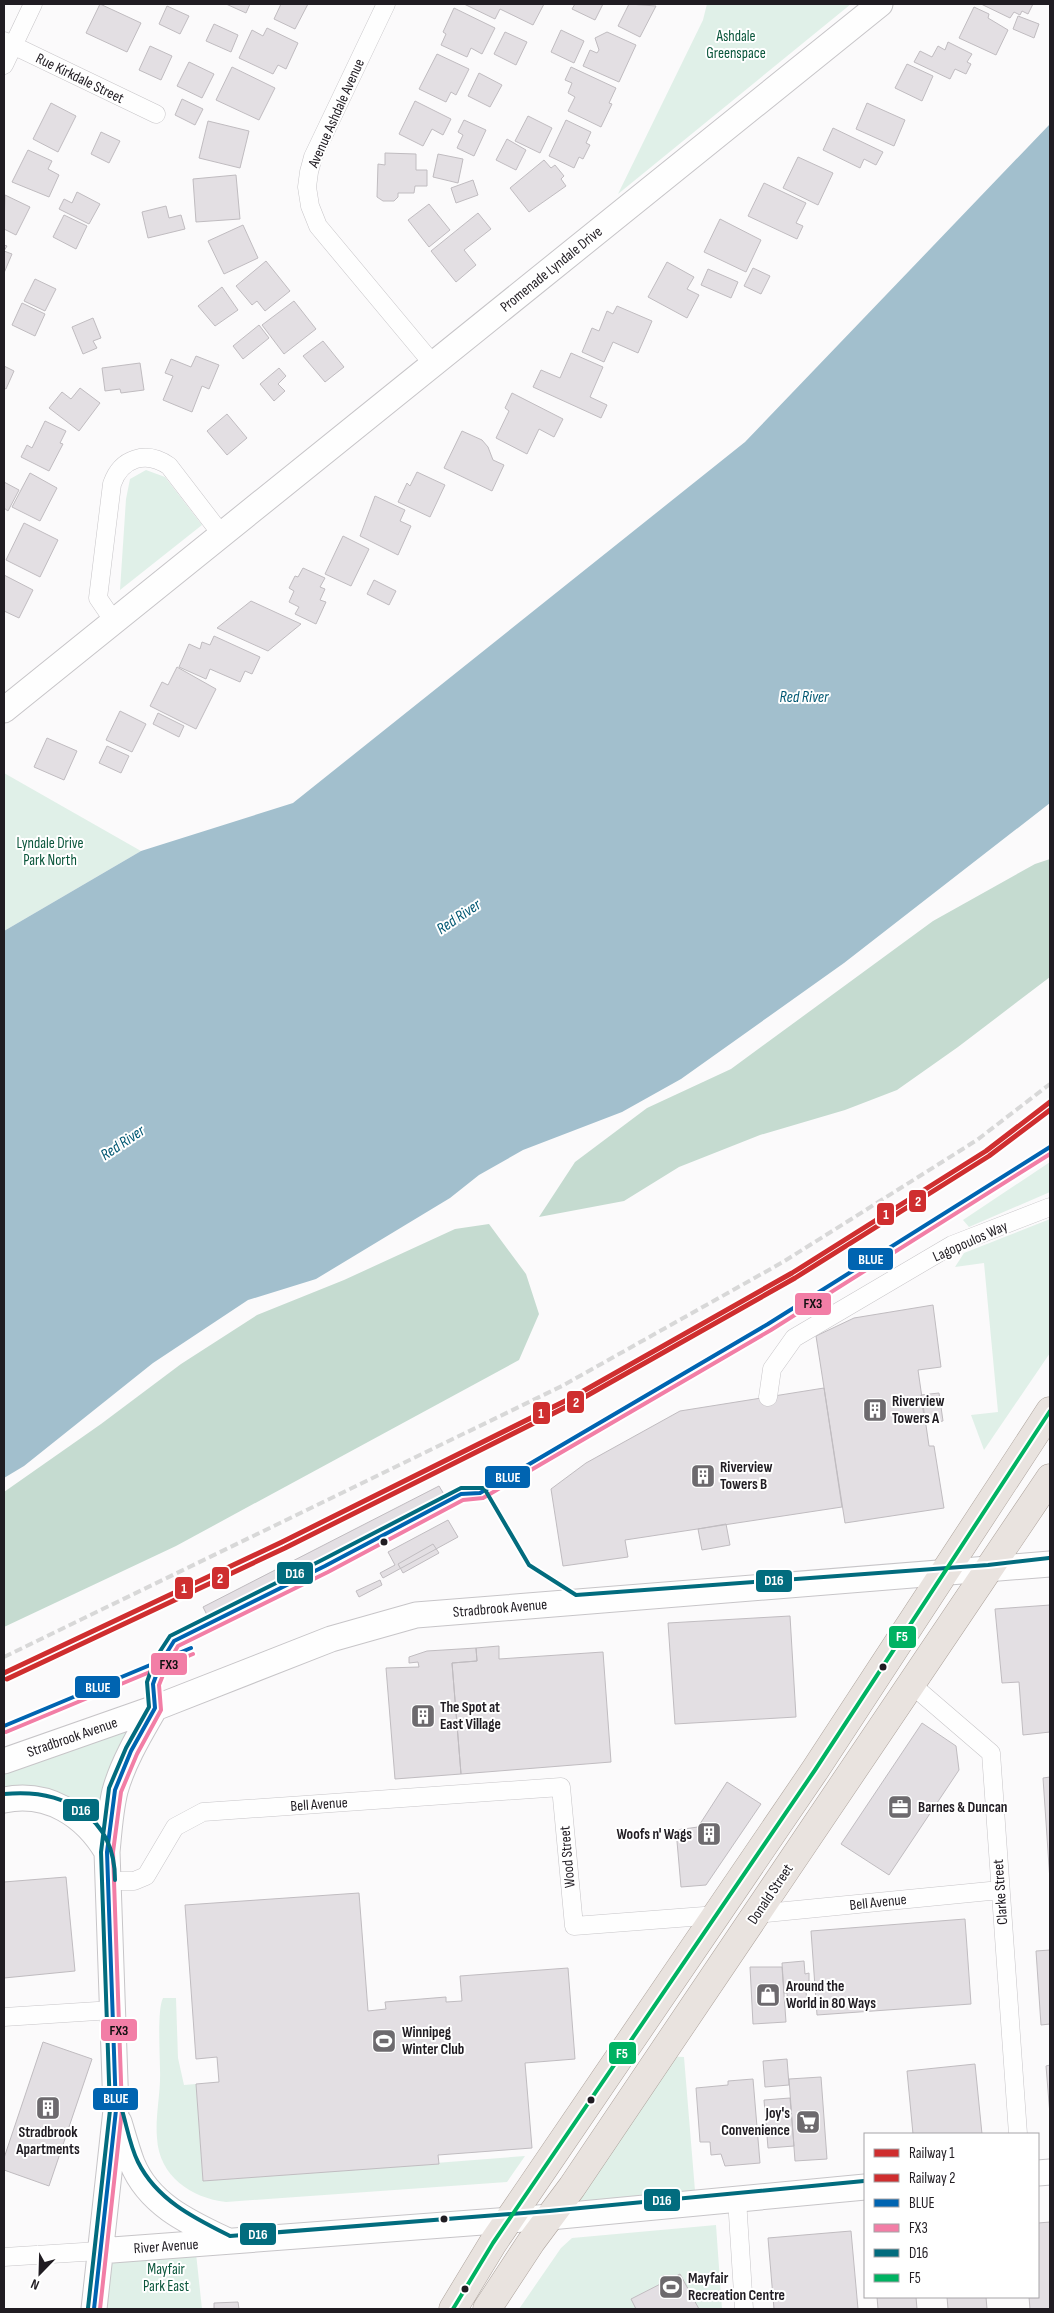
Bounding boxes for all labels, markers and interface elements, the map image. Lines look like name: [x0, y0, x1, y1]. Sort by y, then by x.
park label: Ashdale Greenspace: [706, 27, 766, 63]
street label: Rue Kirkdale Street: [33, 49, 127, 108]
street label: Avenue Ashdale Avenue: [304, 56, 369, 172]
street label: Promenade Lyndale Drive: [496, 222, 606, 316]
water label: Red River: [779, 688, 829, 707]
park label: Lyndale Drive Park North: [17, 834, 83, 870]
water label: Red River: [433, 895, 485, 939]
water label: Red River: [97, 1121, 149, 1165]
line badge: 2: [908, 1189, 927, 1213]
text: 2: [915, 1193, 921, 1210]
line badge: 1: [876, 1202, 895, 1226]
text: 1: [883, 1206, 889, 1223]
street label: Lagopoulos Way: [930, 1216, 1011, 1266]
line badge: BLUE: [847, 1247, 894, 1271]
text: BLUE: [858, 1251, 884, 1268]
line badge: FX3: [794, 1292, 832, 1316]
text: FX3: [804, 1295, 822, 1312]
line badge: 2: [566, 1390, 585, 1414]
place label: Riverview Towers A: [892, 1392, 944, 1428]
text: 2: [573, 1394, 579, 1411]
building icon: Riverview Towers A: [862, 1397, 888, 1423]
line badge: 1: [532, 1401, 551, 1425]
text: 1: [538, 1405, 544, 1422]
place label: Riverview Towers B: [720, 1458, 772, 1494]
building icon: Riverview Towers B: [690, 1463, 716, 1489]
line badge: BLUE: [484, 1465, 531, 1489]
text: BLUE: [495, 1469, 521, 1486]
unlabelled marker: [379, 1537, 389, 1547]
line badge: D16: [276, 1561, 314, 1585]
text: D16: [285, 1565, 305, 1582]
line badge: 2: [211, 1566, 230, 1590]
line badge: D16: [755, 1569, 793, 1593]
text: 2: [217, 1570, 223, 1587]
text: D16: [764, 1572, 784, 1589]
line badge: 1: [174, 1576, 194, 1600]
text: 1: [181, 1580, 187, 1597]
street label: Stradbrook Avenue: [452, 1595, 548, 1622]
line badge: F5: [888, 1625, 917, 1649]
text: F5: [896, 1628, 908, 1645]
line badge: FX3: [150, 1652, 188, 1676]
text: FX3: [160, 1656, 178, 1673]
unlabelled marker: [878, 1662, 888, 1672]
line badge: BLUE: [74, 1675, 121, 1699]
text: BLUE: [85, 1679, 111, 1696]
place label: The Spot at East Village: [440, 1698, 501, 1734]
building icon: The Spot at East Village: [410, 1703, 436, 1729]
street label: Stradbrook Avenue: [24, 1713, 120, 1762]
street label: Bell Avenue: [290, 1793, 348, 1816]
office icon: Barnes & Duncan: [887, 1794, 913, 1820]
line badge: D16: [62, 1798, 100, 1822]
place label: Barnes & Duncan: [918, 1798, 1007, 1817]
text: D16: [71, 1802, 91, 1819]
building icon: Woofs n' Wags: [696, 1821, 722, 1847]
street label: Wood Street: [555, 1825, 580, 1889]
place label: Woofs n' Wags: [616, 1825, 692, 1844]
street label: Clarke Street: [989, 1858, 1012, 1925]
street label: Donald Street: [743, 1860, 798, 1928]
street label: Bell Avenue: [849, 1890, 908, 1915]
place label: Around the World in 80 Ways: [785, 1977, 876, 2013]
shop icon: Around the World in 80 Ways: [755, 1982, 781, 2008]
line badge: FX3: [100, 2018, 138, 2042]
text: FX3: [110, 2022, 128, 2039]
place label: Winnipeg Winter Club: [402, 2023, 464, 2059]
sports icon: Winnipeg Winter Club: [371, 2028, 397, 2054]
line badge: F5: [608, 2041, 637, 2065]
text: F5: [616, 2045, 628, 2062]
line badge: BLUE: [92, 2087, 139, 2111]
text: BLUE: [103, 2090, 129, 2107]
building icon: Stradbrook Apartments: [35, 2095, 61, 2121]
unlabelled marker: [586, 2095, 596, 2105]
place label: Joy's Convenience: [721, 2104, 790, 2140]
supermarket icon: Joy's Convenience: [795, 2109, 821, 2135]
place label: Stradbrook Apartments: [15, 2123, 80, 2159]
legend: [864, 2133, 1039, 2298]
text: Railway 1: [909, 2144, 955, 2163]
text: Railway 2: [909, 2169, 955, 2188]
line badge: D16: [643, 2188, 681, 2212]
text: D16: [652, 2192, 672, 2209]
text: BLUE: [909, 2194, 935, 2213]
unlabelled marker: [439, 2214, 449, 2224]
text: FX3: [909, 2219, 928, 2238]
line badge: D16: [239, 2222, 277, 2246]
text: D16: [248, 2226, 268, 2243]
street label: River Avenue: [133, 2235, 199, 2258]
text: D16: [909, 2244, 928, 2263]
north arrow: [15, 2248, 65, 2298]
park label: Mayfair Park East: [143, 2260, 189, 2296]
place label: Mayfair Recreation Centre: [688, 2269, 785, 2305]
text: F5: [909, 2269, 921, 2288]
sports icon: Mayfair Recreation Centre: [658, 2274, 684, 2300]
text: N: [28, 2275, 42, 2294]
unlabelled marker: [460, 2284, 470, 2294]

